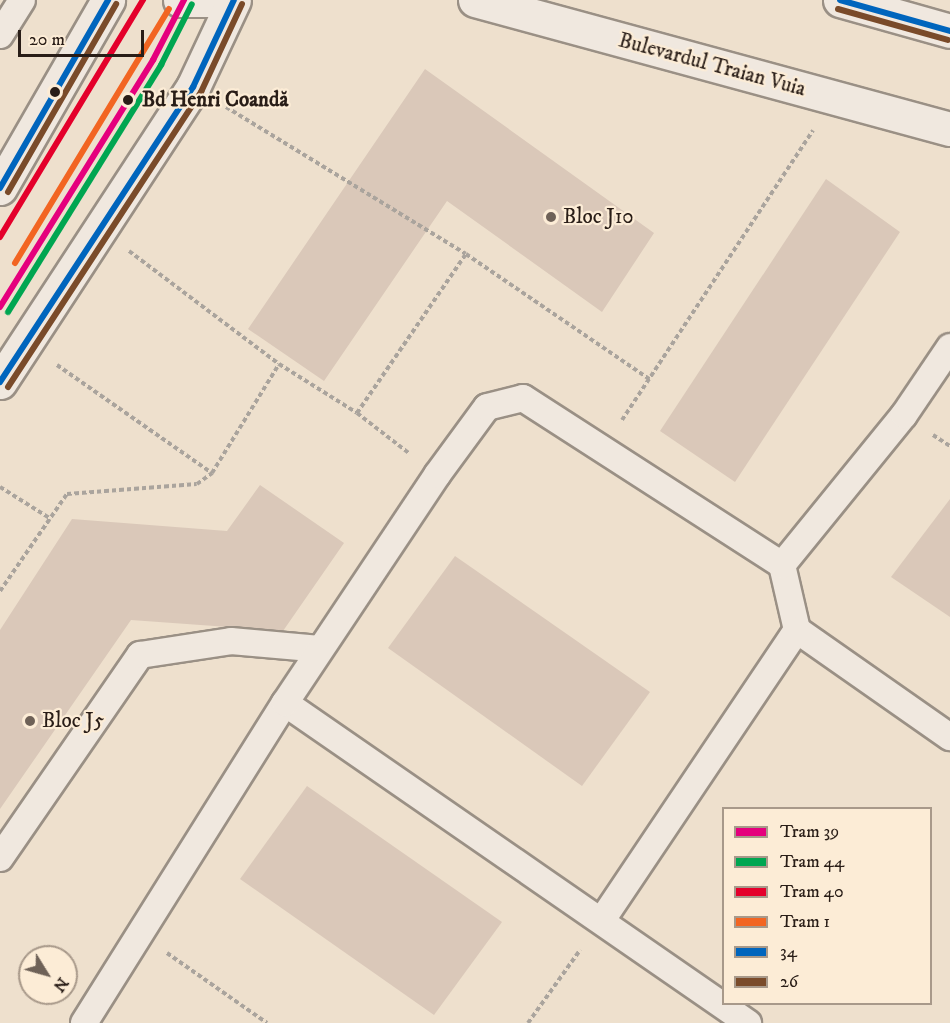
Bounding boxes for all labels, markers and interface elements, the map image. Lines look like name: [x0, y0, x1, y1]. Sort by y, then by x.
scale bar: [21, 18, 147, 56]
street label: Bulevardul Traian Vuia: [616, 28, 808, 102]
text: 20 m: [29, 29, 65, 51]
unlabelled marker: [49, 86, 61, 98]
place label: Bd Henri Coandă: [142, 87, 288, 113]
marker: Bd Henri Coandă: [119, 91, 137, 109]
place label: Bloc J10: [563, 204, 634, 230]
marker: Bloc J10: [544, 210, 558, 224]
place label: Bloc J5: [42, 708, 104, 734]
marker: Bloc J5: [23, 714, 37, 728]
legend: [722, 807, 932, 1005]
text: Tram 39: [780, 821, 839, 843]
text: Tram 44: [780, 851, 844, 873]
text: Tram 40: [780, 881, 844, 903]
text: Tram 1: [780, 911, 830, 933]
text: 34: [780, 941, 797, 963]
north arrow: [18, 945, 78, 1005]
text: 26: [780, 971, 798, 993]
text: N: [49, 973, 73, 996]

